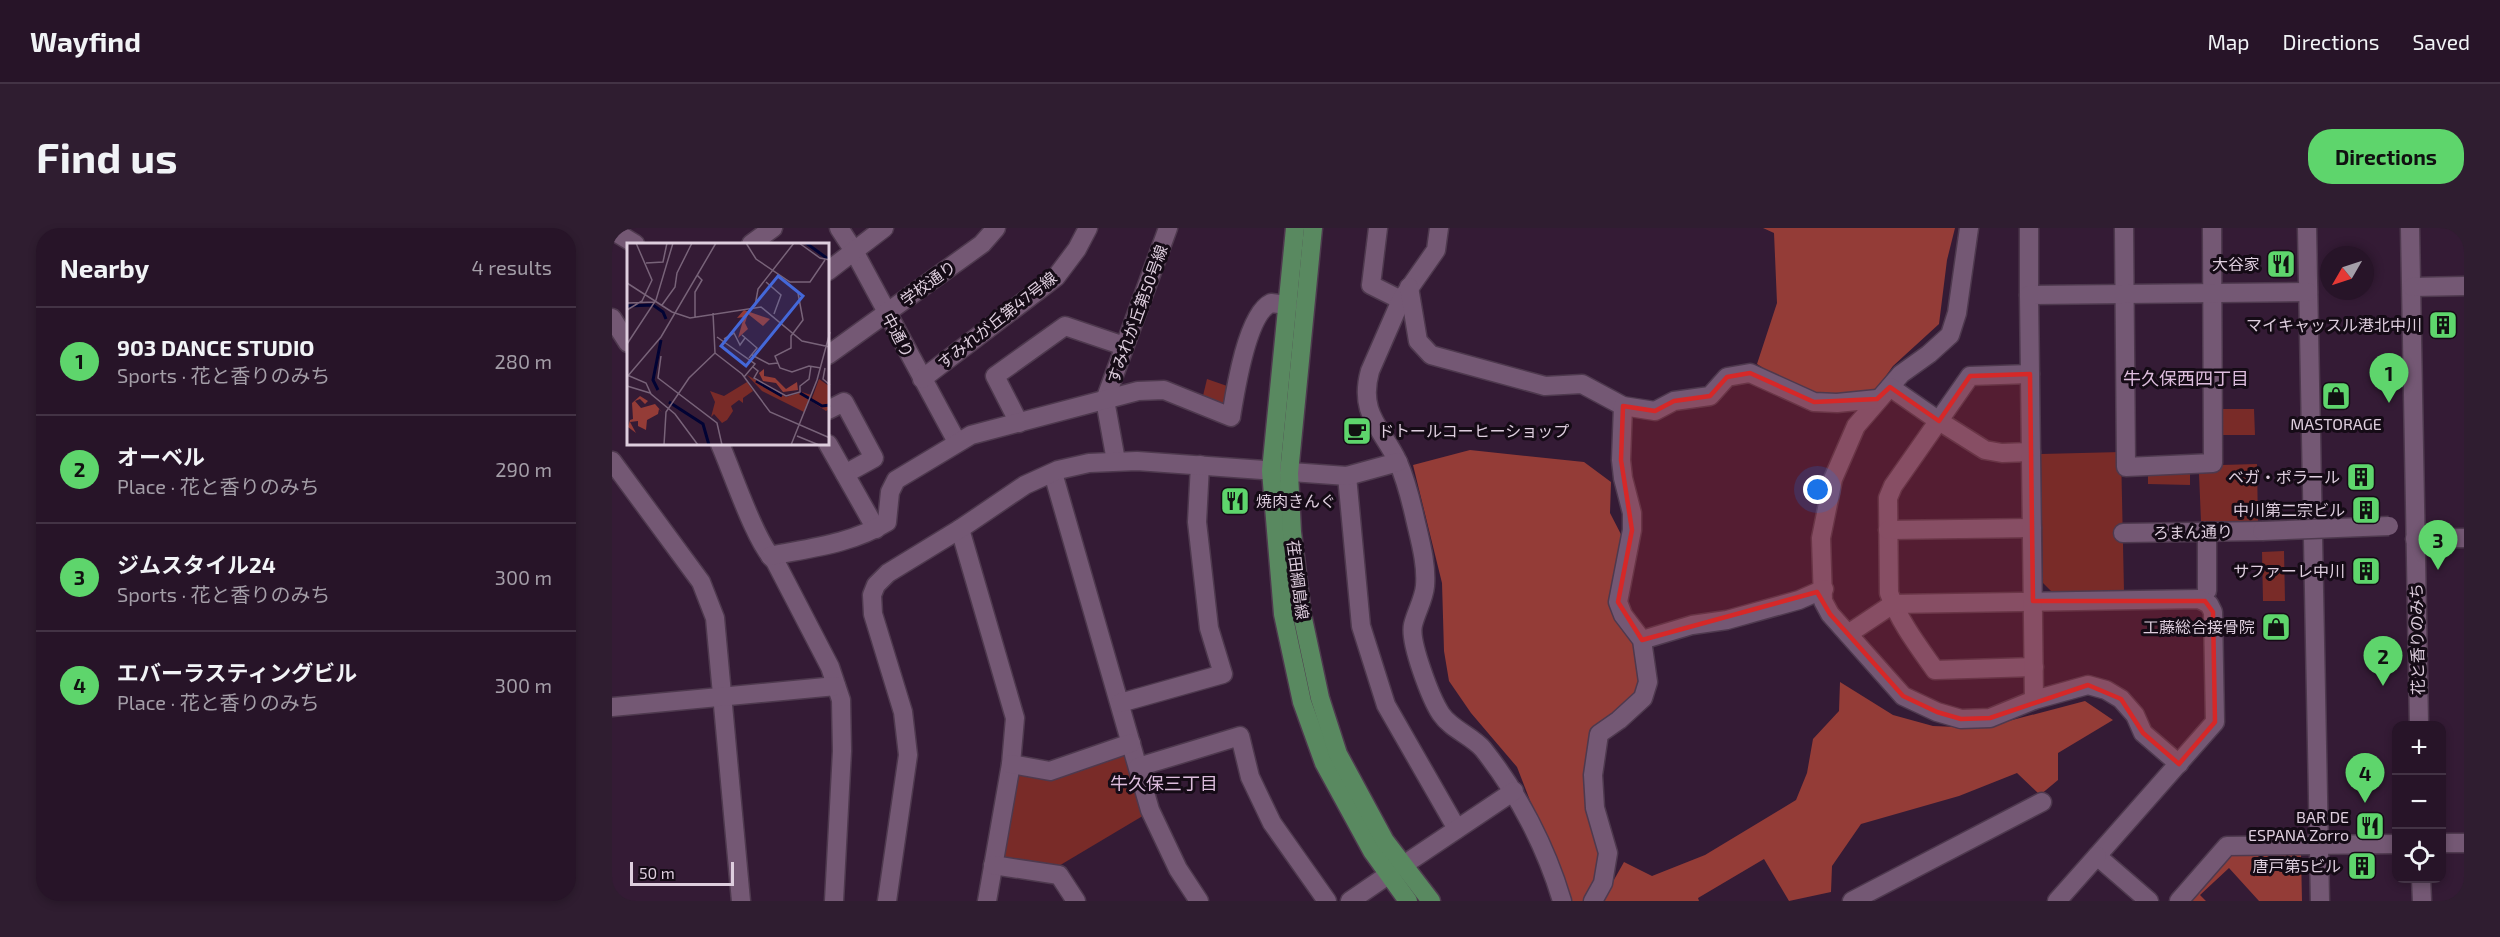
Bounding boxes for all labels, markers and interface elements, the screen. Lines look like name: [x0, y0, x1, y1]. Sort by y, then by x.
text: Wayfind: [30, 24, 141, 58]
text: Map: [2207, 29, 2250, 54]
text: Directions: [2283, 29, 2379, 54]
text: Saved: [2412, 29, 2470, 54]
button: Directions: [2308, 129, 2464, 184]
text: Find us: [36, 131, 178, 181]
street label: すみれが丘第50号線: [1103, 242, 1170, 386]
inset map: [627, 243, 830, 446]
north arrow: [2320, 246, 2374, 300]
restaurant icon: 大谷家: [2265, 248, 2297, 280]
text: Nearby: [60, 252, 149, 283]
place label: 大谷家: [2212, 254, 2260, 273]
text: 4 results: [472, 255, 552, 279]
street label: 学校通り: [896, 256, 959, 309]
street label: すみれが丘第47号線: [933, 267, 1060, 372]
street label: 中通り: [879, 309, 918, 360]
building icon: マイキャッスル港北中川: [2427, 309, 2459, 341]
place label: マイキャッスル港北中川: [2246, 315, 2422, 334]
text: 903 DANCE STUDIO: [117, 334, 314, 360]
text: 1: [75, 349, 84, 373]
text: 280 m: [495, 349, 552, 373]
pin: 1: [2370, 354, 2408, 403]
text: Sports · 花と香りのみち: [117, 363, 331, 387]
district label: 牛久保西四丁目: [2123, 367, 2249, 389]
shop icon: MASTORAGE: [2320, 380, 2352, 412]
place label: MASTORAGE: [2290, 414, 2382, 433]
cafe icon: ドトールコーヒーショップ: [1341, 415, 1373, 447]
place label: ドトールコーヒーショップ: [1378, 421, 1569, 440]
text: オーベル: [117, 443, 205, 469]
text: 2: [74, 457, 85, 481]
text: 290 m: [495, 457, 552, 481]
building icon: ベガ・ポラール: [2345, 461, 2377, 493]
place label: ベガ・ポラール: [2228, 467, 2340, 486]
text: Place · 花と香りのみち: [117, 474, 320, 498]
your location: [1803, 475, 1832, 504]
restaurant icon: 焼肉きんぐ: [1219, 485, 1251, 517]
place label: 焼肉きんぐ: [1256, 491, 1336, 510]
building icon: 中川第二宗ビル: [2350, 494, 2382, 526]
place label: 中川第二宗ビル: [2233, 500, 2345, 519]
pin: 3: [2418, 520, 2458, 570]
street label: ろまん通り: [2153, 521, 2233, 542]
street label: 荏田綱島線: [1284, 539, 1313, 621]
text: ジムスタイル24: [117, 551, 276, 577]
building icon: サファーレ中川: [2350, 555, 2382, 587]
place label: サファーレ中川: [2233, 561, 2345, 580]
text: 3: [74, 565, 85, 589]
text: 300 m: [495, 565, 552, 589]
text: Sports · 花と香りのみち: [117, 582, 331, 606]
street label: 花と香りのみち: [2406, 583, 2427, 695]
shop icon: 工藤総合接骨院: [2260, 611, 2292, 643]
place label: 工藤総合接骨院: [2143, 617, 2255, 636]
pin: 2: [2364, 636, 2402, 686]
text: エバーラスティングビル: [117, 659, 357, 685]
text: 4: [73, 673, 86, 697]
text: 300 m: [495, 673, 552, 697]
text: Place · 花と香りのみち: [117, 690, 320, 714]
map controls: [2392, 721, 2446, 883]
button: +: [2392, 721, 2446, 775]
pin: 4: [2346, 754, 2384, 803]
district label: 牛久保三丁目: [1110, 772, 1218, 794]
button: −: [2392, 775, 2446, 829]
place label: BAR DE ESPANA Zorro: [2248, 807, 2349, 844]
restaurant icon: BAR DE ESPANA Zorro: [2354, 810, 2386, 842]
button: locate: [2392, 829, 2446, 883]
building icon: 唐戸第5ビル: [2346, 850, 2378, 882]
place label: 唐戸第5ビル: [2252, 856, 2341, 875]
scale bar: [630, 859, 734, 886]
text: 50 m: [639, 863, 675, 882]

